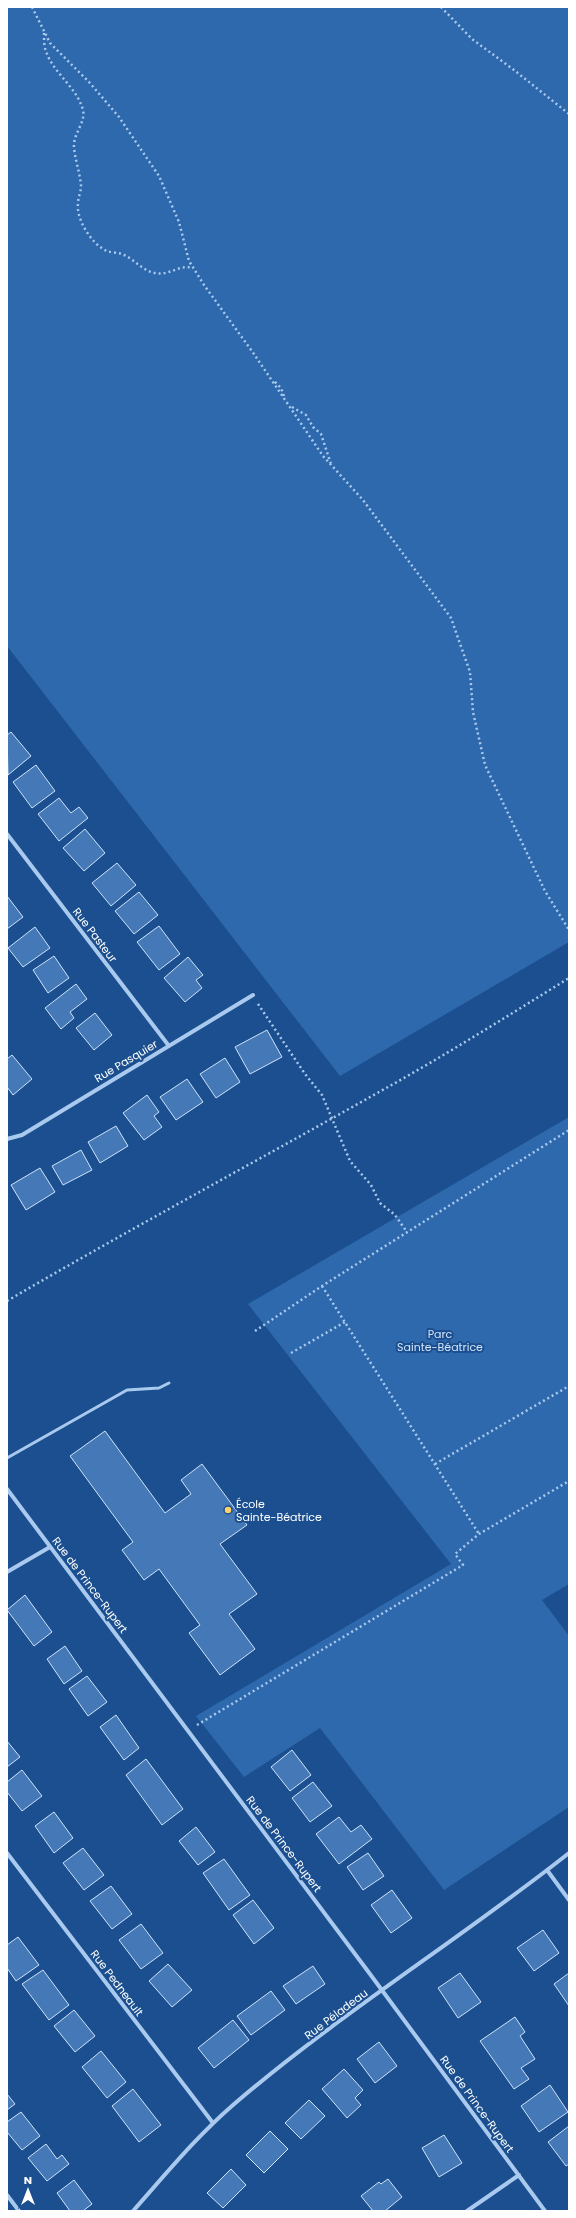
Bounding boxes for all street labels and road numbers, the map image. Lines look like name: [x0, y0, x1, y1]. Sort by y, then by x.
street label: Rue Pasteur: [69, 904, 121, 966]
street label: Rue Pasquier: [91, 1036, 161, 1086]
street label: Rue de Prince-Rupert: [49, 1534, 131, 1636]
street label: Rue de Prince-Rupert: [243, 1793, 325, 1895]
street label: Rue Pedneault: [87, 1947, 147, 2019]
street label: Rue Péladeau: [301, 1985, 371, 2043]
street label: Rue de Prince-Rupert: [436, 2052, 518, 2156]

